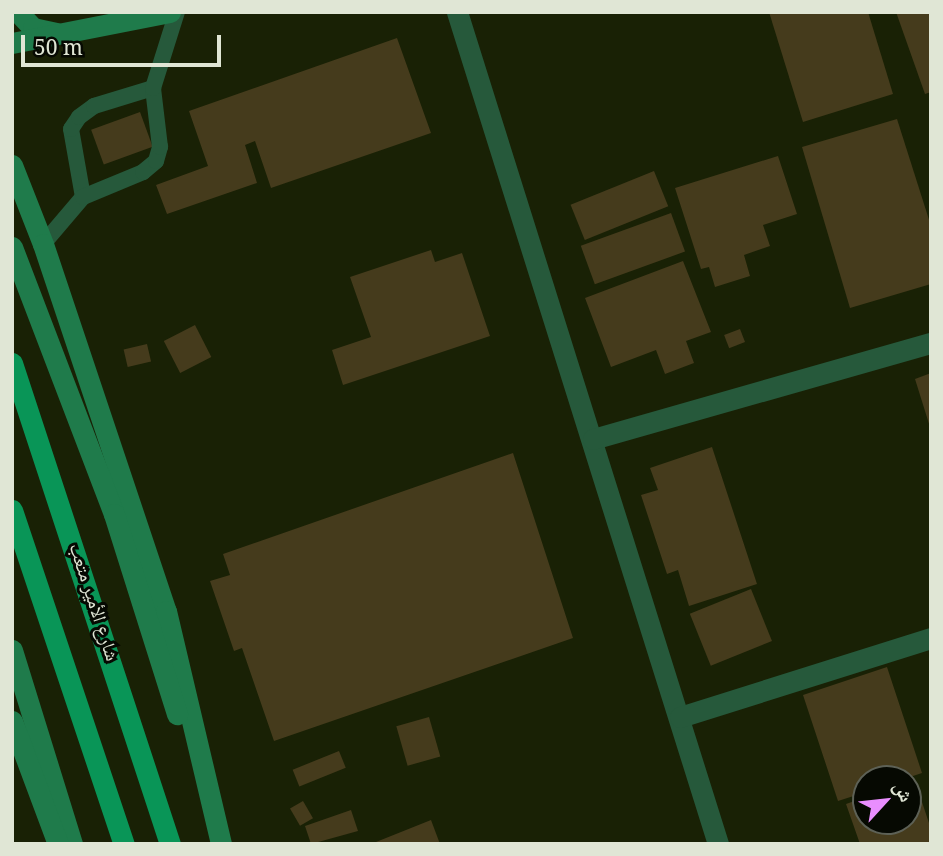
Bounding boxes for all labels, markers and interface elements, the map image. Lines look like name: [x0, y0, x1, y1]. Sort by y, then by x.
scale bar: [24, 21, 224, 65]
text: 50 m: [34, 33, 83, 61]
street label: شارع الأمير متعب: [64, 540, 124, 664]
north arrow: [852, 765, 922, 835]
text: ش: [888, 776, 920, 806]

